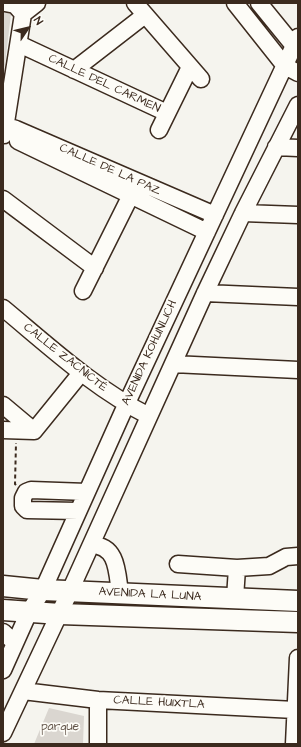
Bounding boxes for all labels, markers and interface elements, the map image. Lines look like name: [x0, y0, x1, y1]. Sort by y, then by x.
north arrow: [8, 8, 48, 48]
text: N: [30, 14, 46, 28]
street label: CALLE DEL CARMEN: [46, 52, 162, 116]
street label: CALLE DE LA PAZ: [57, 141, 163, 199]
street label: AVENIDA KOHUNLICH: [119, 298, 181, 408]
street label: CALLE ZACNICTÉ: [20, 321, 110, 395]
street label: AVENIDA LA LUNA: [98, 585, 202, 605]
street label: CALLE HUIXTLA: [113, 693, 205, 713]
park label: parque: [41, 720, 79, 734]

